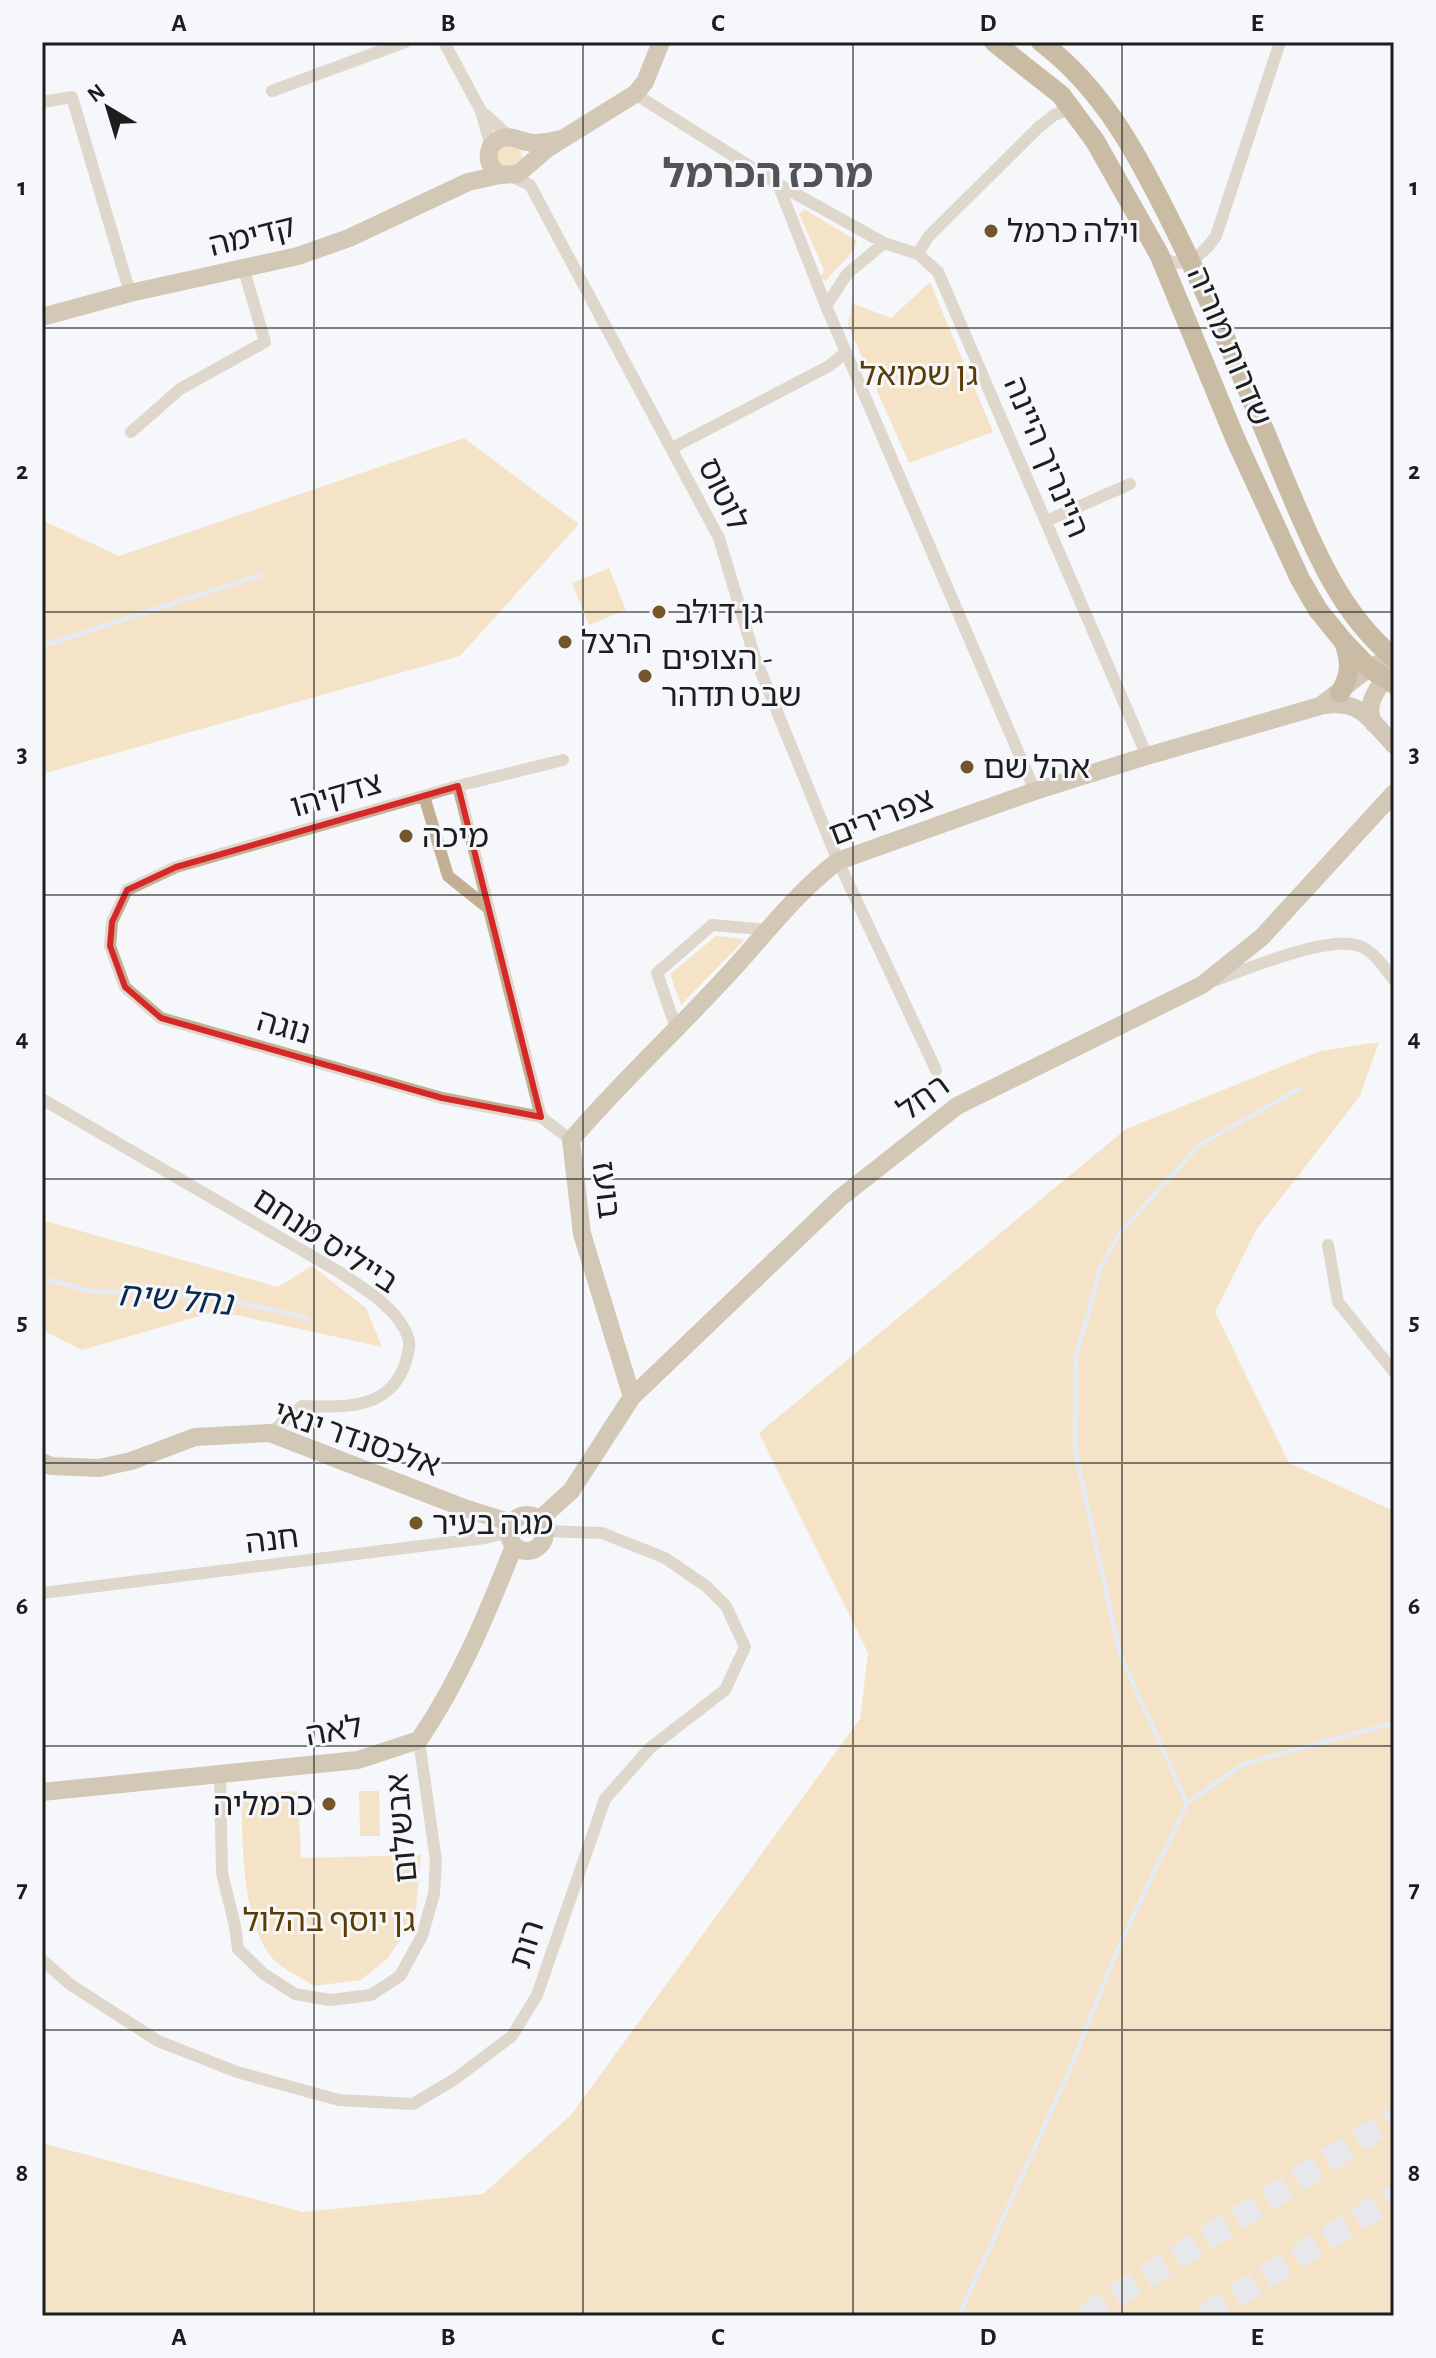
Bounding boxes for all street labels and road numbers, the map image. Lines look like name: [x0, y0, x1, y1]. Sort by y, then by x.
street label: קדימה: [206, 210, 299, 262]
street label: שדרות מוריה: [1181, 262, 1277, 430]
street label: היינריך היינה: [998, 372, 1094, 542]
street label: לוטוס: [692, 453, 754, 536]
street label: צדקיהו: [287, 767, 385, 823]
street label: צפרירים: [825, 782, 938, 851]
street label: נוגה: [253, 1004, 314, 1050]
street label: רחל: [892, 1069, 955, 1127]
street label: בועז: [587, 1160, 625, 1221]
street label: בייליס מנחם: [247, 1182, 403, 1299]
street label: אלכסנדר ינאי: [270, 1396, 444, 1482]
street label: חנה: [244, 1521, 301, 1559]
street label: לאה: [303, 1710, 365, 1752]
street label: אבשלום: [381, 1772, 423, 1884]
street label: רות: [504, 1916, 550, 1972]

